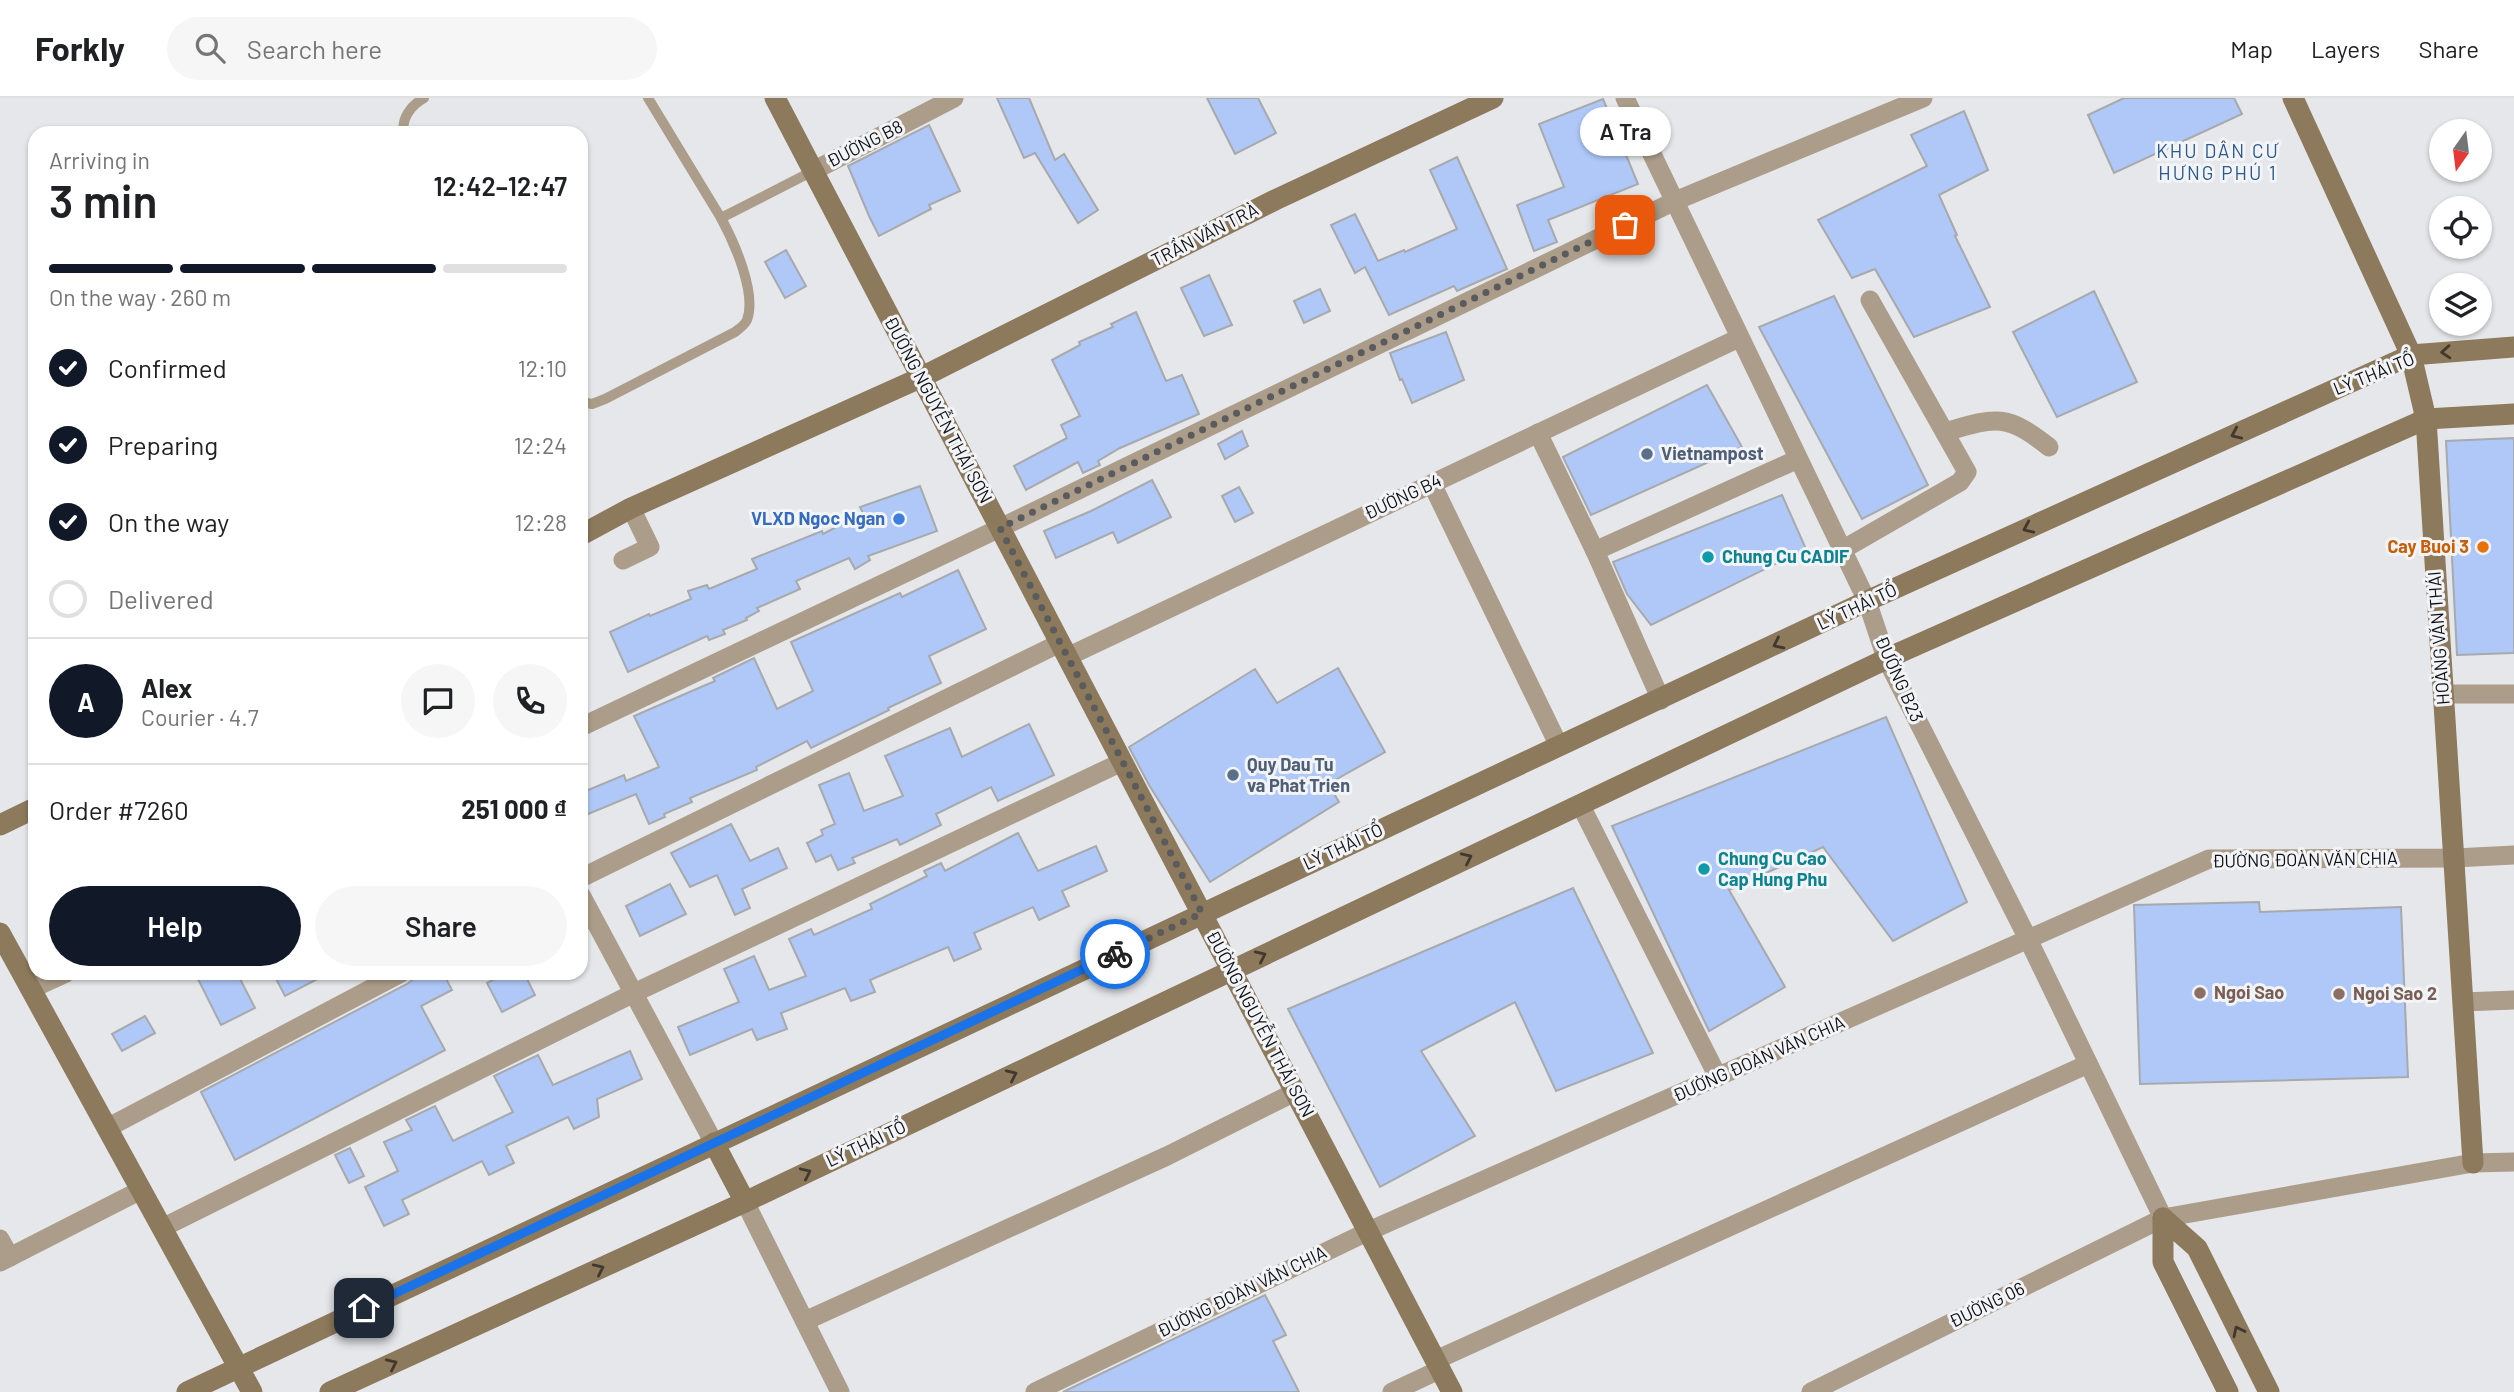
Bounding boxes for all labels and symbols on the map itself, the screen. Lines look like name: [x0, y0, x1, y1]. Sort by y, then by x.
callout: A Tra: [1580, 106, 1670, 155]
street label: ĐƯỜNG B8: [823, 115, 906, 172]
north arrow: [2429, 119, 2492, 182]
district label: KHU DÂN CƯ HƯNG PHÚ 1: [2156, 139, 2280, 184]
pin: [1595, 195, 1655, 255]
street label: TRẦN VĂN TRÀ: [1147, 198, 1262, 270]
street label: ĐƯỜNG NGUYỄN THÁI SƠN: [880, 312, 998, 507]
one-way arrow: [2440, 344, 2451, 359]
street label: LÝ THÁI TỔ: [2329, 346, 2417, 399]
one-way arrow: [2231, 426, 2243, 440]
place label: Vietnampost: [1661, 442, 1764, 464]
marker: Vietnampost: [1639, 446, 1655, 462]
street label: ĐƯỜNG B4: [1360, 469, 1445, 524]
place label: VLXD Ngoc Ngan: [751, 507, 885, 529]
marker: VLXD Ngoc Ngan: [891, 511, 907, 527]
one-way arrow: [2023, 520, 2036, 534]
place label: Cay Buoi 3: [2387, 535, 2469, 557]
marker: Cay Buoi 3: [2475, 539, 2491, 555]
place label: Chung Cu CADIF: [1722, 545, 1849, 567]
marker: Chung Cu CADIF: [1700, 549, 1716, 565]
street label: HOÀNG VĂN THÁI: [2422, 570, 2454, 706]
street label: LÝ THÁI TỔ: [1813, 577, 1900, 634]
street label: ĐƯỜNG B23: [1871, 632, 1929, 725]
one-way arrow: [1772, 636, 1785, 650]
place label: Quy Dau Tu va Phat Trien: [1247, 753, 1350, 796]
marker: Quy Dau Tu va Phat Trien: [1225, 767, 1241, 783]
street label: LÝ THÁI TỔ: [1299, 817, 1386, 874]
street label: ĐƯỜNG ĐOÀN VĂN CHIA: [2212, 846, 2398, 872]
place label: Chung Cu Cao Cap Hung Phu: [1718, 847, 1827, 890]
one-way arrow: [1460, 852, 1472, 866]
marker: Chung Cu Cao Cap Hung Phu: [1696, 861, 1712, 877]
courier: [1080, 919, 1150, 989]
street label: ĐƯỜNG NGUYỄN THÁI SƠN: [1202, 926, 1320, 1121]
one-way arrow: [1254, 950, 1266, 964]
place label: Ngoi Sao: [2214, 981, 2284, 1003]
place label: Ngoi Sao 2: [2353, 982, 2437, 1004]
marker: Ngoi Sao: [2192, 985, 2208, 1001]
marker: Ngoi Sao 2: [2331, 986, 2347, 1002]
street label: ĐƯỜNG ĐOÀN VĂN CHIA: [1669, 1010, 1848, 1106]
one-way arrow: [1005, 1069, 1017, 1083]
street label: LÝ THÁI TỔ: [822, 1114, 909, 1171]
one-way arrow: [799, 1167, 811, 1181]
street label: ĐƯỜNG ĐOÀN VĂN CHIA: [1153, 1240, 1330, 1342]
one-way arrow: [591, 1263, 604, 1277]
street label: ĐƯỜNG 06: [1945, 1276, 2028, 1332]
pin: [334, 1278, 394, 1338]
one-way arrow: [2233, 1326, 2247, 1338]
one-way arrow: [385, 1358, 397, 1372]

